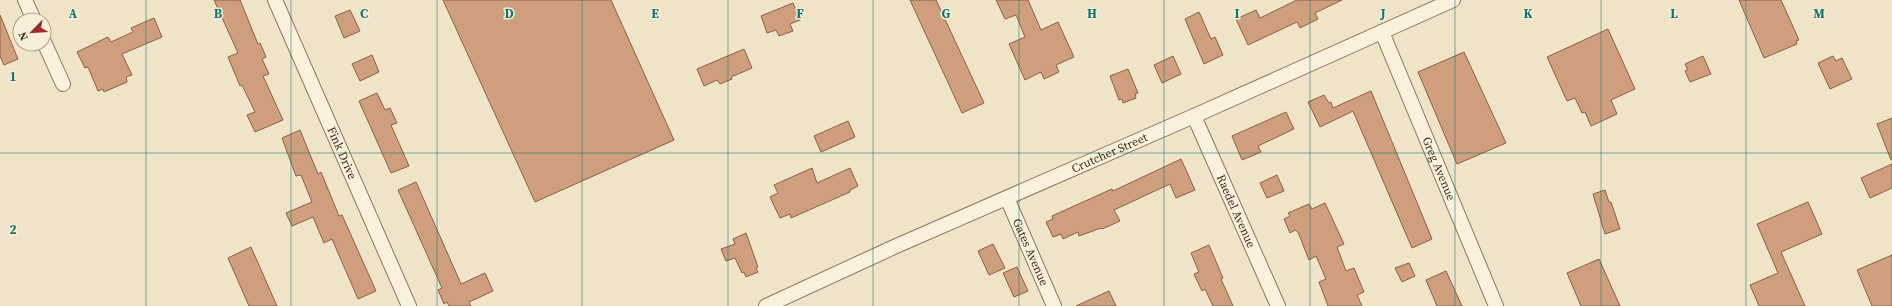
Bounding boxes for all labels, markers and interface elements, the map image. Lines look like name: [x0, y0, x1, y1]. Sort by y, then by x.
text: A: [69, 5, 78, 22]
text: B: [214, 5, 223, 22]
text: C: [360, 5, 368, 22]
text: D: [504, 5, 514, 22]
text: E: [651, 5, 659, 22]
text: F: [796, 5, 804, 22]
text: G: [942, 5, 951, 22]
text: H: [1087, 5, 1097, 22]
text: I: [1234, 5, 1240, 22]
text: J: [1379, 5, 1386, 22]
text: K: [1523, 5, 1533, 22]
text: L: [1670, 5, 1678, 22]
text: M: [1813, 5, 1825, 22]
north arrow: [12, 12, 52, 52]
text: N: [15, 29, 32, 43]
text: 1: [9, 68, 17, 85]
street label: Fink Drive: [323, 124, 361, 182]
street label: Crutcher Street: [1069, 129, 1150, 177]
street label: Greg Avenue: [1418, 134, 1459, 203]
street label: Raedel Avenue: [1213, 172, 1259, 250]
street label: Gates Avenue: [1009, 216, 1052, 288]
text: 2: [9, 221, 17, 238]

